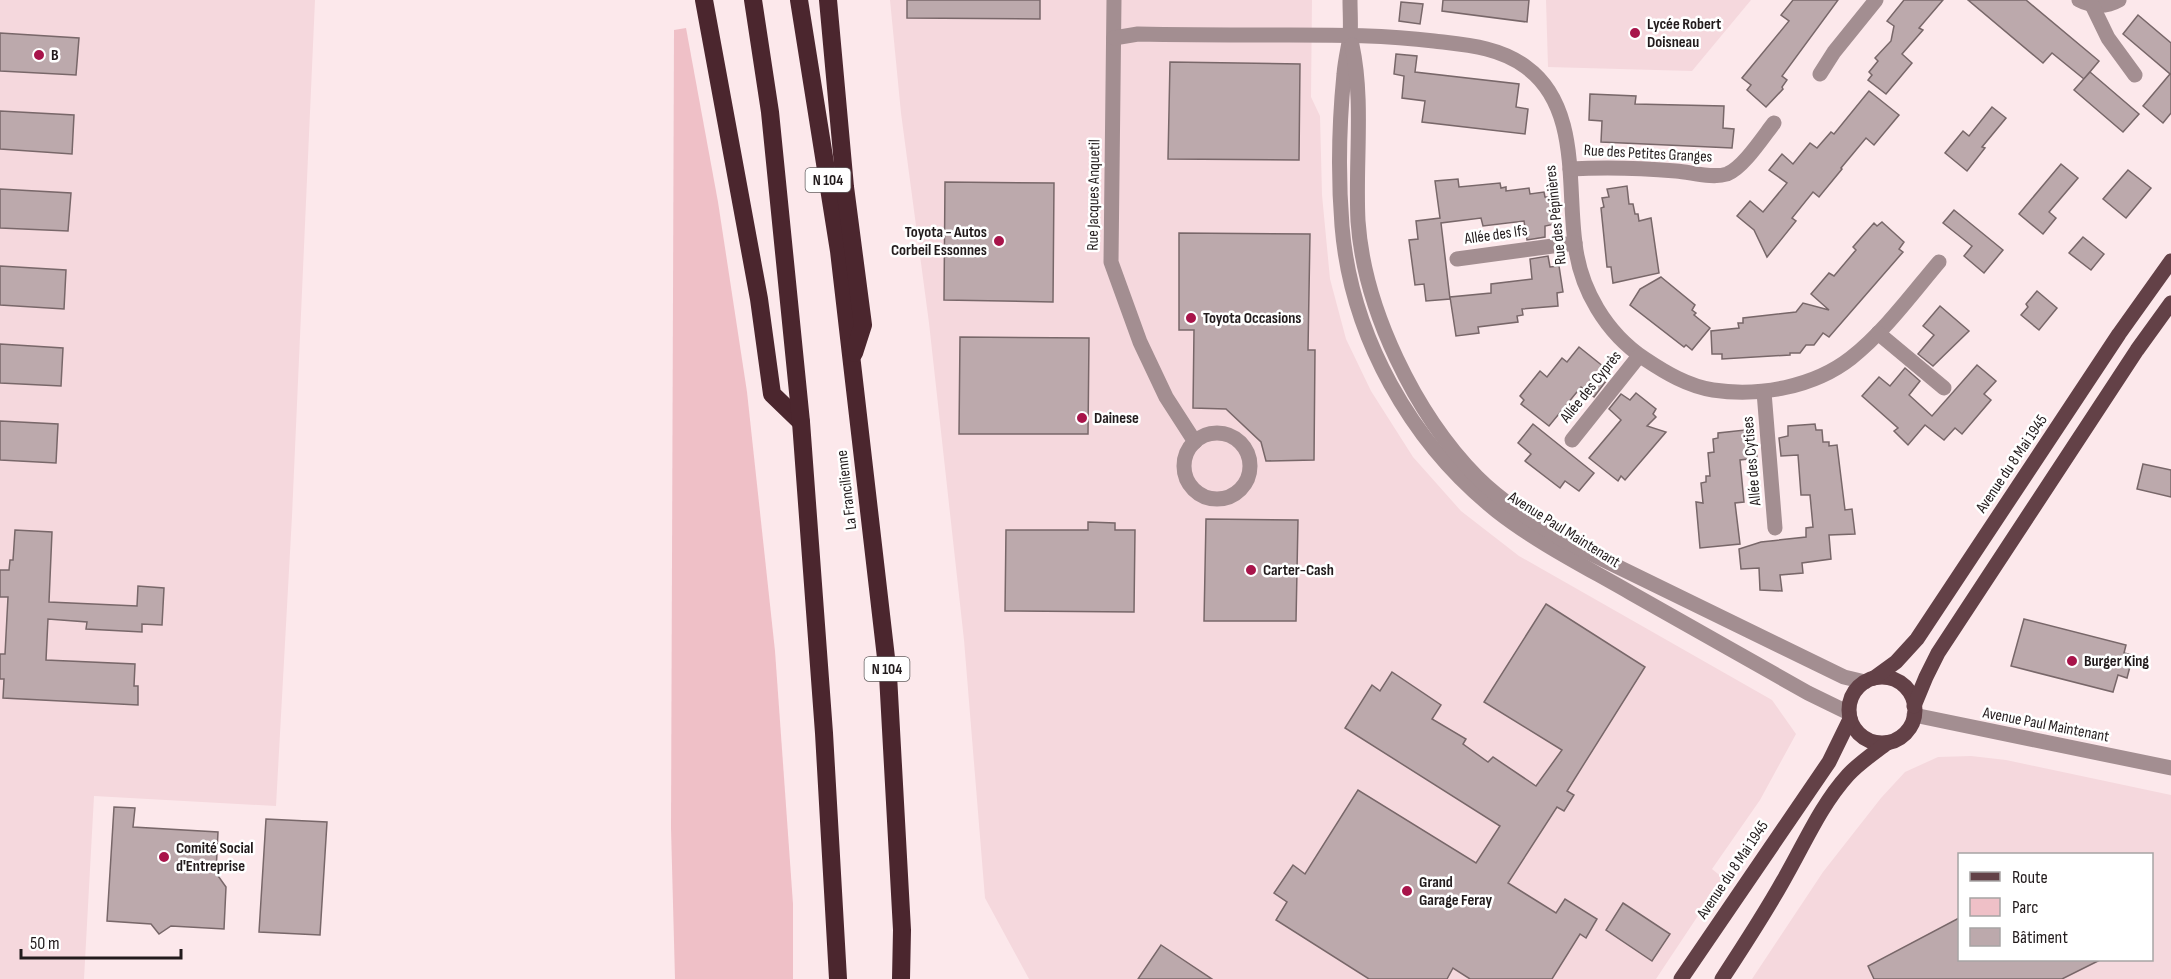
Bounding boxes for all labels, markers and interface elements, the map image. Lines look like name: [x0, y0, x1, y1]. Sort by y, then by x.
place label: Lycée Robert Doisneau: [1647, 15, 1721, 52]
marker: Lycée Robert Doisneau: [1628, 26, 1642, 40]
place label: B: [51, 46, 59, 65]
marker: B: [32, 48, 46, 62]
street label: Rue Jacques Anquetil: [1084, 139, 1104, 251]
street label: Rue des Petites Granges: [1583, 141, 1713, 167]
street label: Rue des Pépinières: [1541, 164, 1571, 266]
road number: N 104: [806, 168, 850, 192]
street label: Allée des Ifs: [1462, 221, 1529, 249]
place label: Toyota - Autos Corbeil Essonnes: [891, 223, 987, 260]
marker: Toyota - Autos Corbeil Essonnes: [992, 234, 1006, 248]
place label: Toyota Occasions: [1203, 309, 1301, 328]
marker: Toyota Occasions: [1184, 311, 1198, 325]
street label: Allée des Cyprès: [1556, 347, 1626, 428]
place label: Dainese: [1094, 409, 1139, 428]
marker: Dainese: [1075, 411, 1089, 425]
street label: Avenue du 8 Mai 1945: [1972, 411, 2052, 517]
street label: Allée des Cytises: [1739, 415, 1765, 507]
street label: La Francilienne: [833, 449, 861, 531]
street label: Avenue Paul Maintenant: [1504, 487, 1623, 572]
place label: Carter-Cash: [1263, 561, 1334, 580]
marker: Carter-Cash: [1244, 563, 1258, 577]
place label: Burger King: [2084, 652, 2149, 671]
marker: Burger King: [2065, 654, 2079, 668]
road number: N 104: [864, 657, 910, 681]
street label: Avenue Paul Maintenant: [1980, 703, 2111, 747]
street label: Avenue du 8 Mai 1945: [1693, 817, 1773, 923]
place label: Comité Social d'Entreprise: [176, 839, 253, 876]
marker: Comité Social d'Entreprise: [157, 850, 171, 864]
legend: [1958, 853, 2153, 961]
text: Route: [2012, 867, 2048, 888]
place label: Grand Garage Feray: [1419, 873, 1492, 910]
marker: Grand Garage Feray: [1400, 884, 1414, 898]
text: Parc: [2012, 897, 2038, 918]
scale bar: [21, 922, 182, 960]
text: Bâtiment: [2012, 927, 2068, 948]
text: 50 m: [30, 933, 60, 954]

